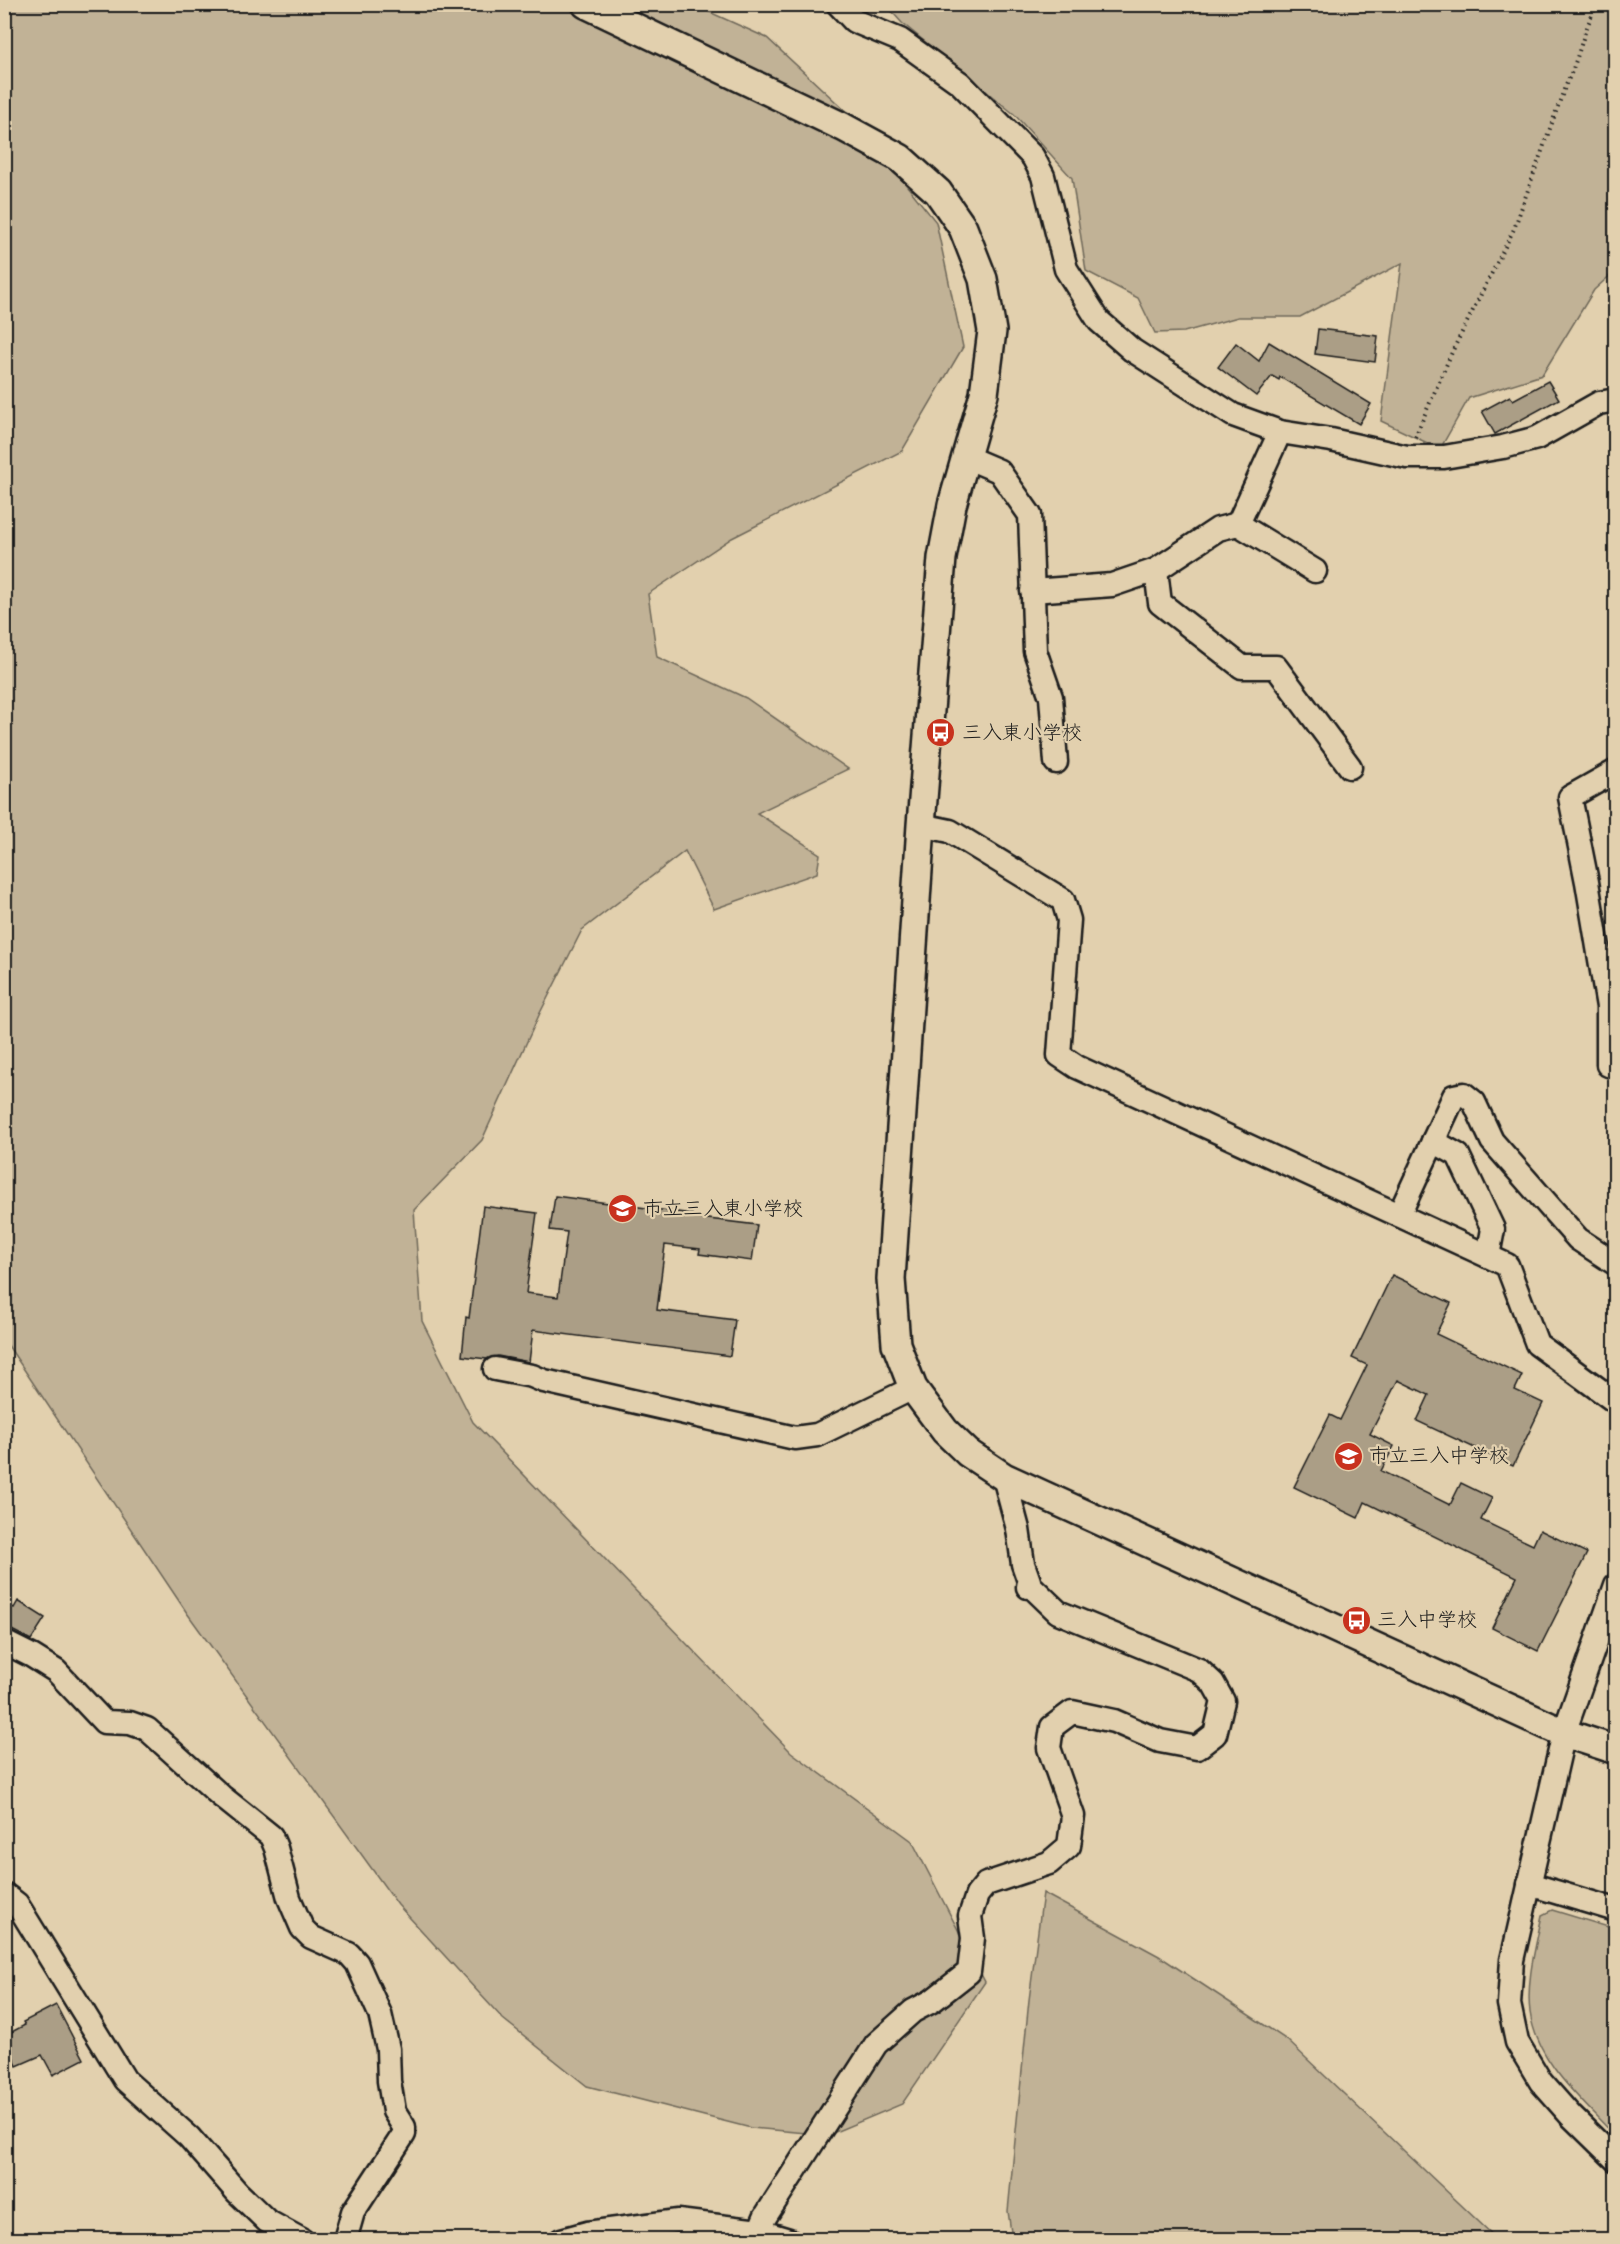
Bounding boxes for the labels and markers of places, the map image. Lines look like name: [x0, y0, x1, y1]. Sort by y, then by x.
bus stop icon: 三入東小学校: [925, 717, 957, 749]
place label: 三入東小学校: [962, 721, 1082, 745]
school or university icon: 市立三入東小学校: [606, 1193, 638, 1225]
place label: 市立三入東小学校: [643, 1197, 803, 1221]
school or university icon: 市立三入中学校: [1332, 1440, 1364, 1472]
place label: 市立三入中学校: [1369, 1444, 1509, 1468]
bus stop icon: 三入中学校: [1340, 1604, 1372, 1636]
place label: 三入中学校: [1377, 1608, 1477, 1632]

